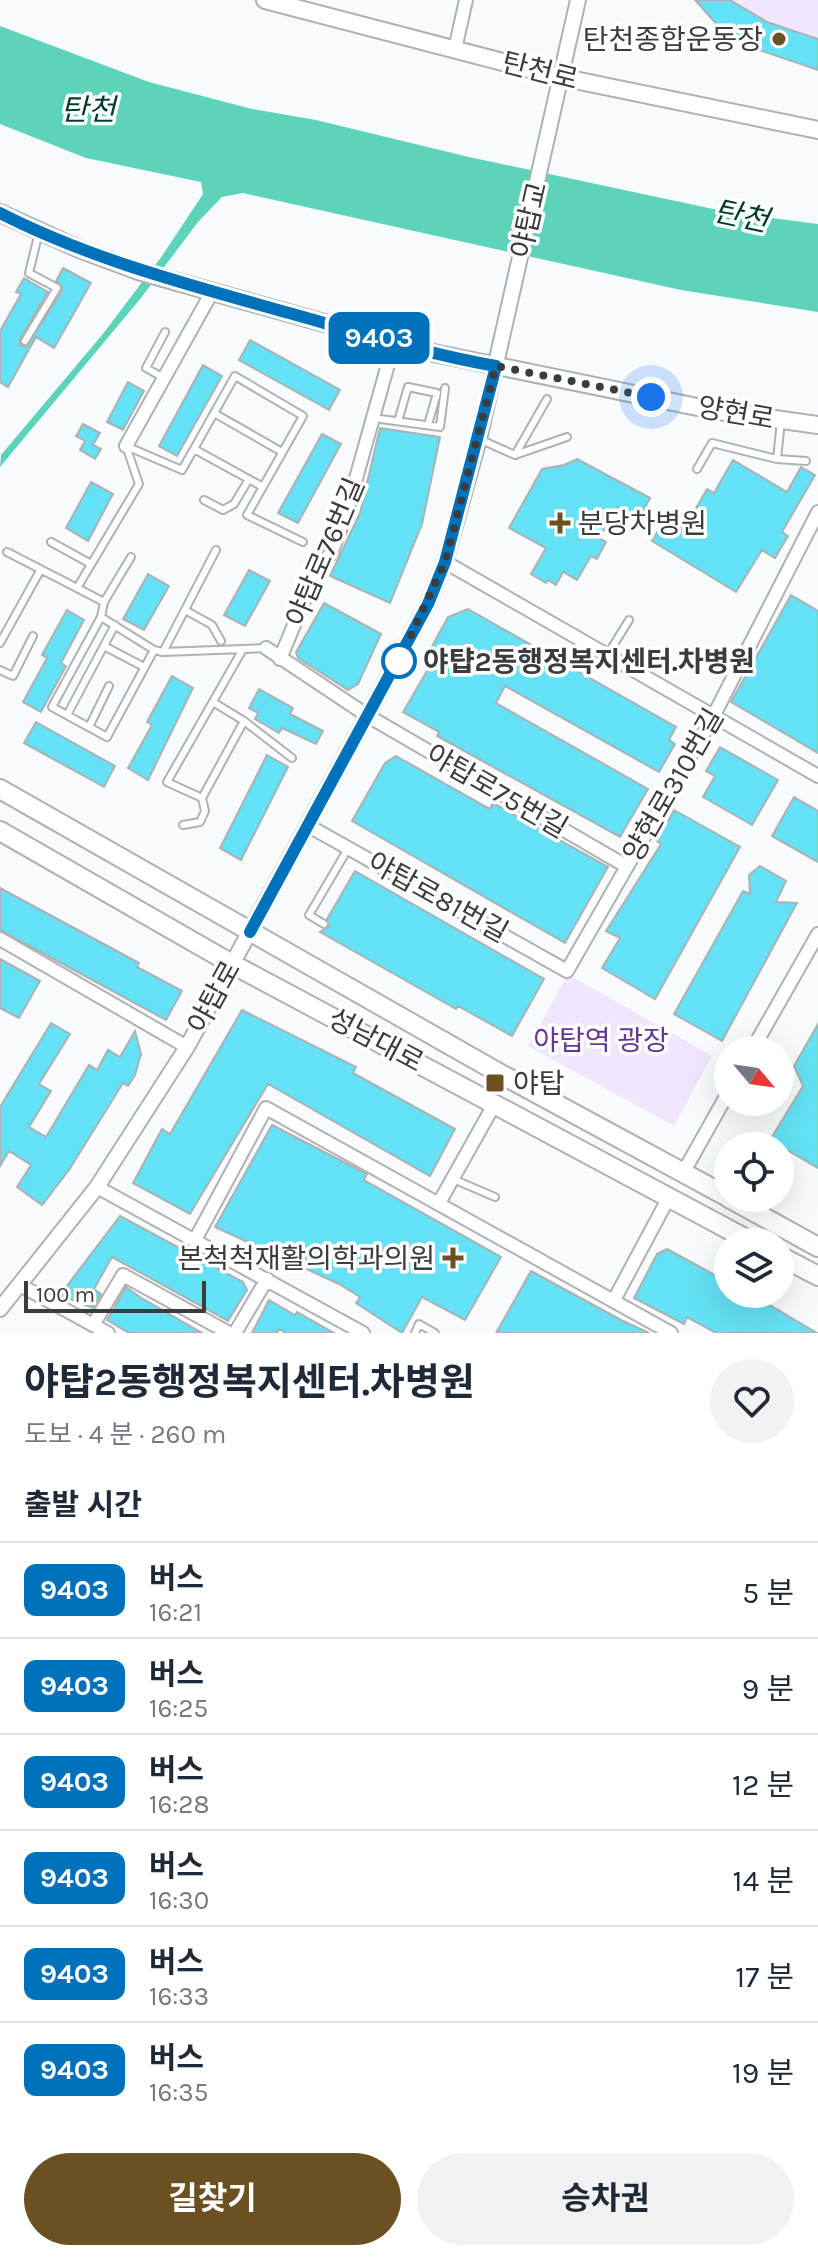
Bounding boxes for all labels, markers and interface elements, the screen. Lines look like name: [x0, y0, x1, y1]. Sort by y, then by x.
place label: 탄천종합운동장: [583, 23, 763, 56]
marker: 탄천종합운동장: [770, 30, 788, 48]
street label: 탄천로: [499, 46, 581, 96]
water label: 탄천: [60, 92, 119, 128]
street label: 야탑교: [504, 179, 554, 261]
water label: 탄천: [710, 193, 775, 240]
line badge: 9403: [323, 312, 435, 364]
text: 9403: [345, 321, 413, 354]
your location: [631, 377, 671, 417]
street label: 양현로: [695, 390, 777, 436]
street label: 야탑로76번길: [279, 473, 371, 631]
place label: 분당차병원: [578, 507, 707, 540]
marker: 분당차병원: [549, 512, 571, 534]
marker: 야턉2동행정복지센터.차병원: [382, 644, 416, 678]
place label: 야턉2동행정복지센터.차병원: [423, 645, 755, 678]
street label: 양현로310번길: [616, 703, 730, 867]
street label: 야탑로75번길: [420, 737, 574, 845]
street label: 야탑로81번길: [362, 845, 514, 949]
street label: 야탑로: [181, 955, 247, 1039]
street label: 성남대로: [323, 1001, 429, 1079]
park label: 야탑역 광장: [533, 1024, 669, 1057]
north arrow: [714, 1036, 794, 1116]
map controls: [714, 1036, 794, 1308]
place label: 야탑: [513, 1067, 565, 1100]
marker: 야탑: [484, 1072, 506, 1094]
button: locate: [714, 1132, 794, 1212]
button: layers: [714, 1228, 794, 1308]
place label: 본척척재활의학과의원: [177, 1242, 435, 1275]
marker: 본척척재활의학과의원: [442, 1247, 464, 1269]
scale bar: [24, 1277, 206, 1313]
text: 100 m: [36, 1282, 95, 1308]
button: heart: [710, 1359, 794, 1443]
text: 야턉2동행정복지센터.차병원: [24, 1360, 475, 1405]
text: 도보 · 4 분 · 260 m: [24, 1419, 226, 1450]
text: 출발 시간: [24, 1487, 142, 1523]
text: 버스: [149, 1560, 204, 1596]
text: 9403: [40, 1573, 109, 1606]
text: 5 분: [742, 1575, 794, 1611]
text: 16:21: [149, 1597, 202, 1628]
text: 버스: [149, 1656, 204, 1692]
text: 9403: [40, 1669, 109, 1702]
text: 9 분: [742, 1671, 794, 1707]
text: 16:25: [149, 1693, 208, 1724]
text: 버스: [149, 1752, 204, 1788]
text: 9403: [40, 1765, 109, 1798]
text: 12 분: [732, 1767, 794, 1803]
text: 16:28: [149, 1789, 209, 1820]
text: 버스: [149, 1848, 204, 1884]
text: 9403: [40, 1861, 109, 1894]
text: 14 분: [733, 1863, 794, 1899]
text: 16:30: [149, 1885, 209, 1916]
text: 버스: [149, 1944, 204, 1980]
text: 9403: [40, 1957, 109, 1990]
text: 17 분: [735, 1959, 794, 1995]
text: 16:33: [149, 1981, 209, 2012]
text: 버스: [149, 2040, 204, 2076]
text: 9403: [40, 2053, 109, 2086]
text: 19 분: [732, 2055, 794, 2091]
text: 16:35: [149, 2077, 208, 2108]
button: 길찾기: [24, 2153, 401, 2245]
button: 승차권: [417, 2153, 794, 2245]

